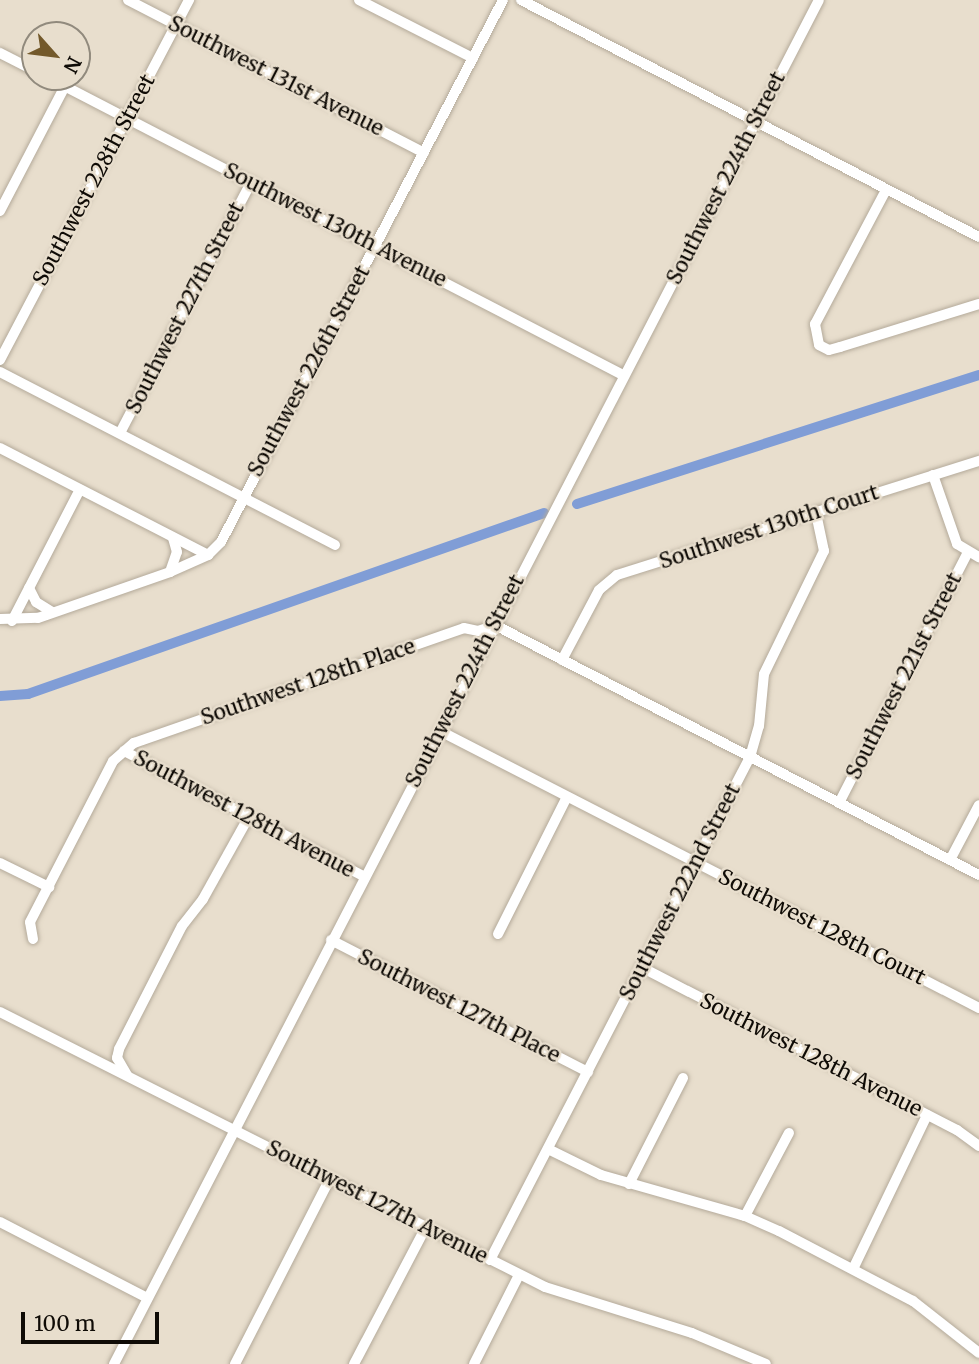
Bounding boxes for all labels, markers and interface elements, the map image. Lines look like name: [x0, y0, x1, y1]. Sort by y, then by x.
street label: Southwest 131st Avenue: [164, 11, 388, 141]
north arrow: [21, 21, 91, 91]
text: N: [59, 53, 87, 77]
street label: Southwest 224th Street: [661, 67, 791, 289]
street label: Southwest 228th Street: [28, 70, 160, 290]
street label: Southwest 130th Avenue: [219, 158, 451, 292]
street label: Southwest 227th Street: [121, 198, 249, 418]
street label: Southwest 226th Street: [243, 261, 375, 481]
street label: Southwest 130th Court: [656, 480, 882, 574]
street label: Southwest 221st Street: [841, 568, 967, 784]
street label: Southwest 224th Street: [400, 570, 530, 792]
street label: Southwest 128th Place: [198, 633, 418, 731]
street label: Southwest 128th Avenue: [129, 745, 359, 883]
street label: Southwest 222nd Street: [614, 779, 746, 1005]
street label: Southwest 128th Court: [714, 864, 930, 990]
street label: Southwest 127th Place: [354, 944, 564, 1068]
street label: Southwest 128th Avenue: [696, 988, 926, 1122]
street label: Southwest 127th Avenue: [262, 1135, 492, 1269]
scale bar: [24, 1298, 163, 1342]
text: 100 m: [34, 1310, 96, 1337]

